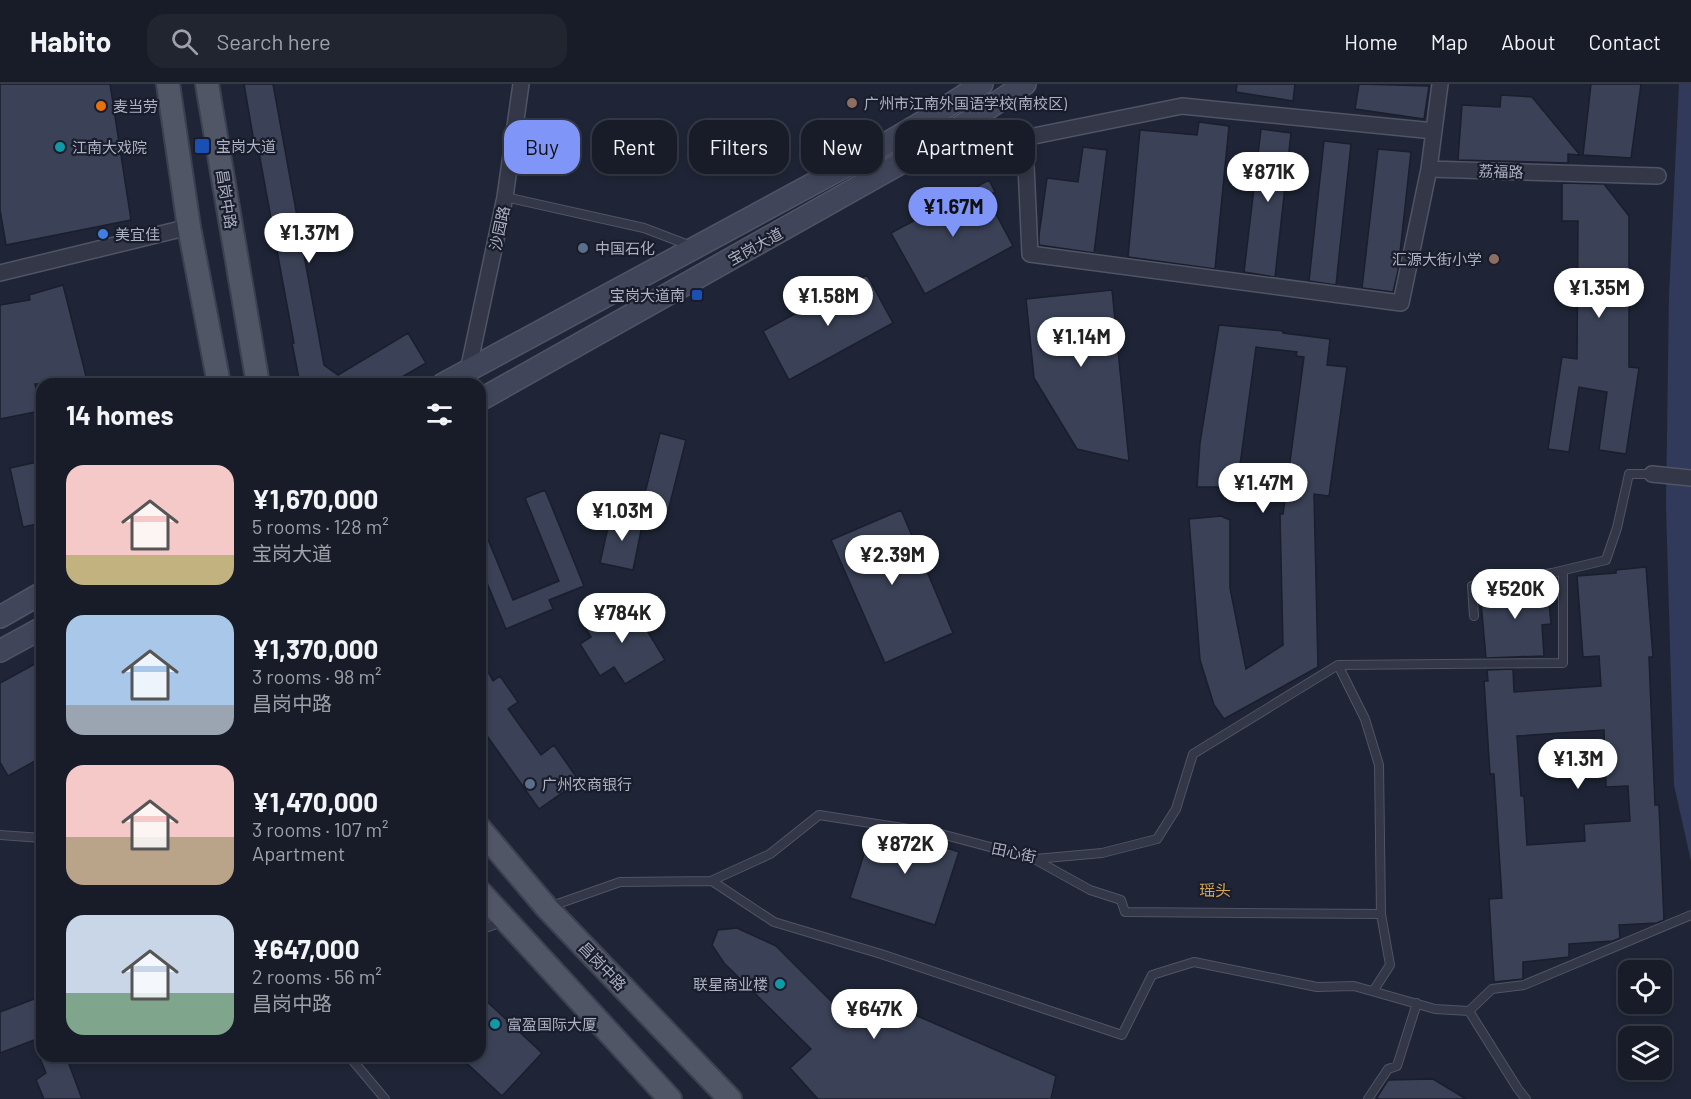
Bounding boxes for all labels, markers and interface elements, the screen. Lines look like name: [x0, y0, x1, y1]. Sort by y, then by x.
search box: [147, 14, 567, 68]
text: Habito: [30, 24, 111, 58]
icon: search: [168, 25, 201, 58]
text: Search here: [216, 28, 331, 54]
text: Home: [1344, 29, 1398, 54]
text: Map: [1431, 29, 1468, 54]
text: About: [1501, 29, 1556, 54]
text: Contact: [1589, 29, 1661, 54]
place label: 广州市江南外国语学校(南校区): [864, 94, 1067, 112]
marker: 广州市江南外国语学校(南校区): [845, 96, 859, 110]
place label: 麦当劳: [113, 97, 158, 115]
marker: 麦当劳: [94, 99, 108, 113]
chip: Buy: [504, 120, 580, 174]
chip: Rent: [592, 120, 677, 174]
chip: Filters: [689, 120, 789, 174]
chip: New: [801, 120, 883, 174]
chip: Apartment: [895, 120, 1035, 174]
marker: 宝岗大道: [193, 137, 211, 155]
place label: 宝岗大道: [216, 137, 276, 155]
place label: 江南大戏院: [72, 138, 147, 156]
marker: 江南大戏院: [53, 140, 67, 154]
pin: ¥871K: [1226, 152, 1310, 203]
text: ¥871K: [1241, 159, 1295, 183]
street label: 荔福路: [1478, 161, 1524, 181]
street label: 昌岗中路: [213, 168, 241, 230]
pin: ¥1.67M: [904, 187, 1002, 238]
text: ¥1.67M: [922, 194, 984, 218]
street label: 沙园路: [486, 204, 512, 252]
pin: ¥1.37M: [260, 213, 358, 264]
text: ¥1.37M: [278, 220, 340, 244]
street label: 宝岗大道: [724, 224, 786, 268]
place label: 美宜佳: [115, 225, 160, 243]
marker: 美宜佳: [96, 227, 110, 241]
place label: 中国石化: [595, 239, 655, 257]
marker: 中国石化: [576, 241, 590, 255]
place label: 汇源大街小学: [1392, 250, 1482, 268]
marker: 汇源大街小学: [1487, 252, 1501, 266]
pin: ¥1.35M: [1550, 268, 1648, 319]
text: ¥1.35M: [1568, 275, 1630, 299]
pin: ¥1.58M: [779, 276, 877, 327]
text: ¥1.58M: [797, 283, 859, 307]
place label: 宝岗大道南: [610, 286, 685, 304]
marker: 宝岗大道南: [690, 288, 704, 302]
pin: ¥1.14M: [1032, 317, 1130, 368]
text: ¥1.14M: [1051, 324, 1111, 348]
icon: filters: [423, 398, 456, 431]
text: 14 homes: [66, 399, 173, 430]
pin: ¥1.47M: [1214, 463, 1312, 514]
text: ¥1.47M: [1232, 470, 1294, 494]
text: ¥1,670,000: [252, 483, 378, 514]
icon: home: [114, 489, 186, 561]
pin: ¥1.03M: [573, 491, 671, 542]
text: ¥1.03M: [591, 498, 653, 522]
text: 5 rooms · 128 m²: [252, 514, 389, 538]
pin: ¥2.39M: [843, 535, 941, 586]
text: 宝岗大道: [252, 541, 332, 565]
text: ¥2.39M: [859, 542, 925, 566]
pin: ¥520K: [1473, 569, 1557, 620]
text: ¥520K: [1485, 576, 1545, 600]
pin: ¥784K: [580, 593, 664, 644]
text: ¥784K: [592, 600, 652, 624]
text: ¥1,370,000: [252, 633, 378, 664]
icon: home: [114, 639, 186, 711]
text: 3 rooms · 98 m²: [252, 664, 382, 688]
text: 昌岗中路: [252, 691, 332, 715]
pin: ¥1.3M: [1536, 739, 1620, 790]
text: ¥1.3M: [1552, 746, 1604, 770]
place label: 广州农商银行: [542, 775, 632, 793]
marker: 广州农商银行: [523, 777, 537, 791]
text: ¥1,470,000: [252, 786, 378, 817]
icon: home: [114, 789, 186, 861]
text: 3 rooms · 107 m²: [252, 817, 388, 841]
pin: ¥872K: [863, 824, 947, 875]
text: ¥872K: [876, 831, 934, 855]
street label: 田心街: [990, 839, 1038, 865]
text: Apartment: [252, 841, 345, 865]
district label: 瑶头: [1199, 880, 1231, 899]
text: ¥647,000: [252, 933, 360, 964]
street label: 昌岗中路: [576, 938, 630, 994]
icon: home: [114, 939, 186, 1011]
map controls: [1618, 960, 1672, 1080]
button: locate: [1618, 960, 1672, 1014]
text: 2 rooms · 56 m²: [252, 964, 382, 988]
place label: 联星商业楼: [693, 975, 768, 993]
marker: 联星商业楼: [773, 977, 787, 991]
pin: ¥647K: [832, 989, 916, 1040]
text: 昌岗中路: [252, 991, 332, 1015]
text: ¥647K: [845, 996, 903, 1020]
place label: 富盈国际大厦: [507, 1015, 597, 1033]
marker: 富盈国际大厦: [488, 1017, 502, 1031]
button: layers: [1618, 1026, 1672, 1080]

